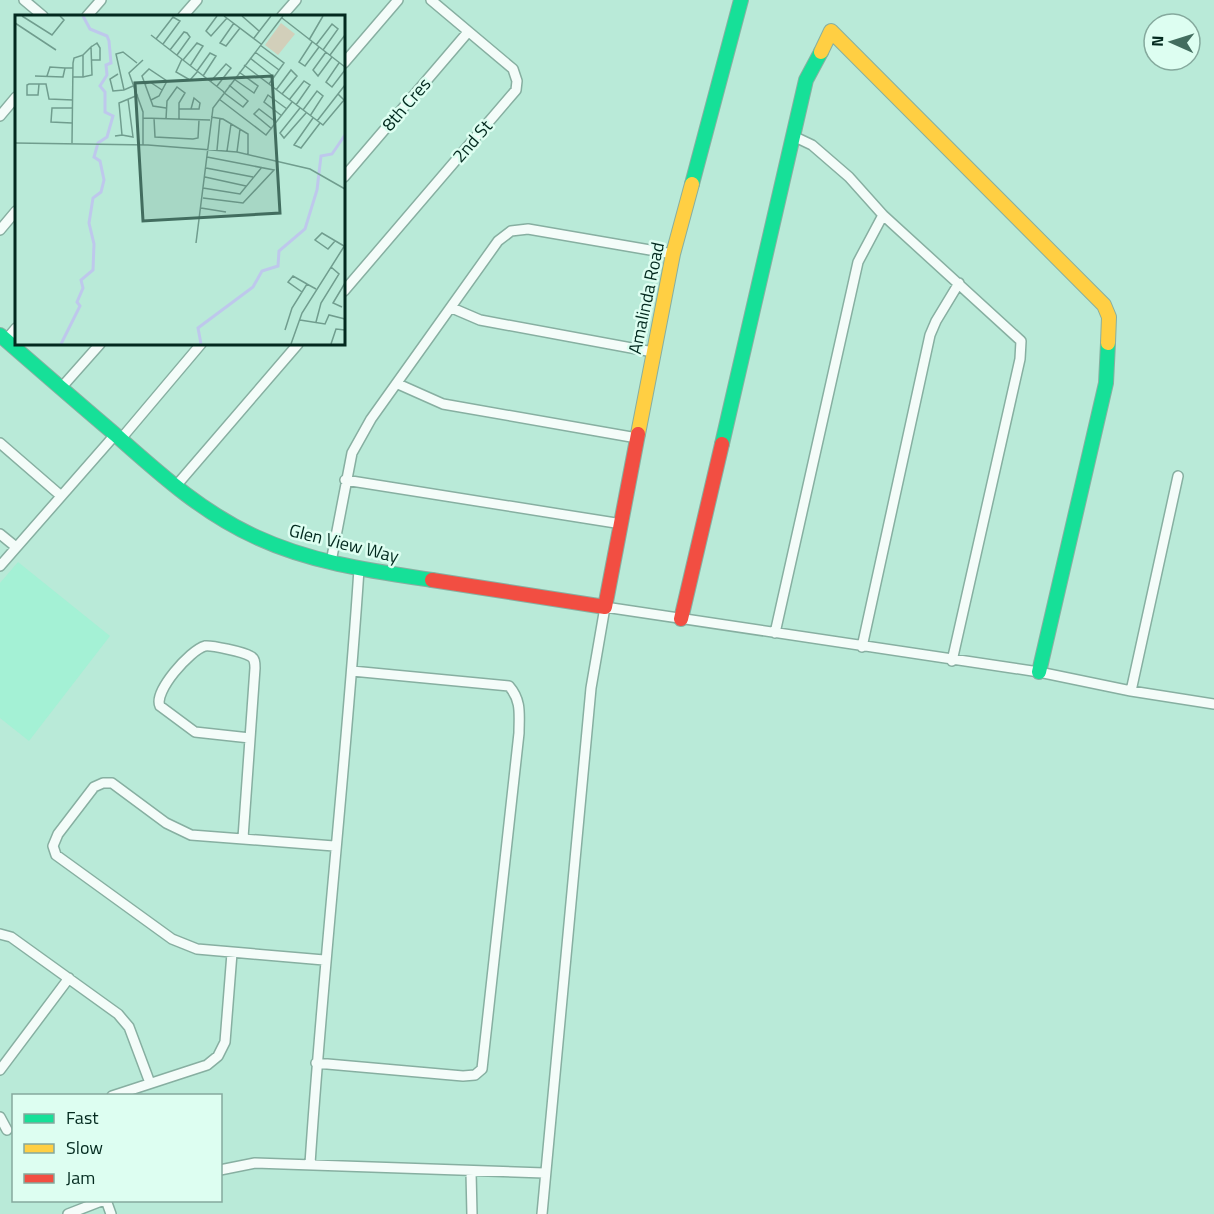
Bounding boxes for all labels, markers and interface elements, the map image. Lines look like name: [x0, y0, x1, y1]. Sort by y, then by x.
north arrow: [1142, 12, 1202, 72]
inset map: [15, 15, 345, 345]
text: N: [1145, 35, 1169, 47]
street label: 8th Cres: [375, 71, 437, 137]
street label: 2nd St: [446, 113, 499, 168]
street label: Amalinda Road: [621, 239, 671, 357]
street label: Glen View Way: [286, 516, 402, 570]
legend: [12, 1094, 222, 1202]
text: Fast: [66, 1104, 99, 1131]
text: Slow: [66, 1134, 103, 1161]
text: Jam: [66, 1164, 95, 1191]

